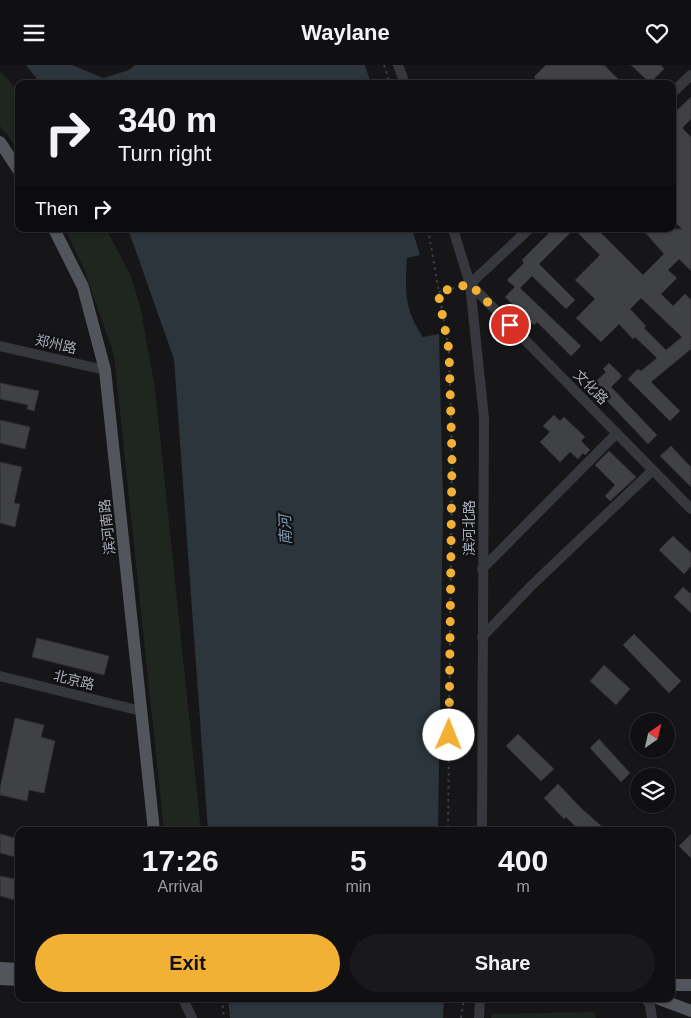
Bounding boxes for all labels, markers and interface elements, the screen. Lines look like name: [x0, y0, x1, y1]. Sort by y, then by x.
icon: menu: [20, 19, 48, 47]
icon: heart: [643, 19, 671, 47]
text: Waylane: [301, 20, 390, 45]
icon: right: [35, 100, 100, 165]
text: 340 m: [118, 100, 217, 139]
text: Turn right: [118, 141, 211, 166]
icon: right: [88, 195, 116, 223]
text: Then: [35, 198, 78, 219]
pin: [489, 304, 531, 346]
icon: arrive: [496, 311, 524, 339]
street label: 郑州路: [34, 331, 78, 357]
street label: 文化路: [570, 366, 612, 408]
street label: 滨河南路: [96, 498, 118, 556]
street label: 滨河北路: [461, 500, 477, 556]
water label: 南河: [276, 512, 294, 545]
street label: 北京路: [52, 667, 96, 693]
position arrow: [422, 708, 474, 760]
north arrow: [630, 713, 675, 757]
map controls: [630, 713, 675, 813]
button: layers: [630, 768, 675, 813]
text: 17:26: [142, 844, 219, 877]
text: 5: [350, 844, 367, 877]
text: 400: [498, 844, 548, 877]
text: Arrival: [158, 878, 203, 895]
text: min: [345, 878, 371, 895]
text: m: [516, 878, 530, 895]
button: Exit: [35, 934, 340, 992]
button: Share: [350, 934, 655, 992]

